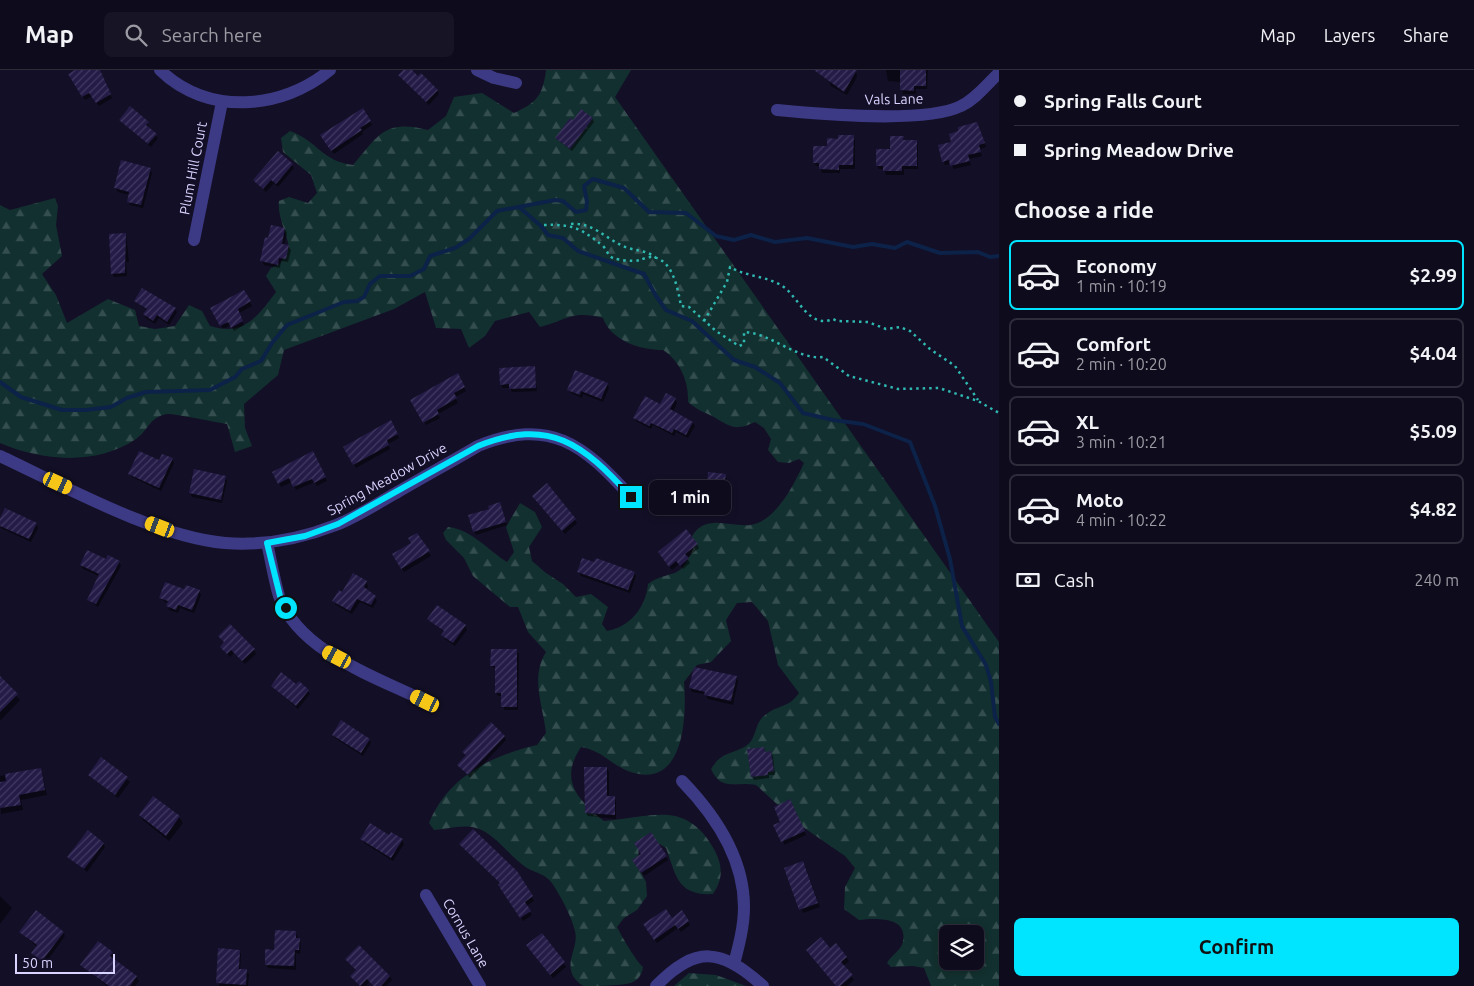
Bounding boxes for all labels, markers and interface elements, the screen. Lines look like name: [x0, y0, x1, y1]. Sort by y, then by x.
search box: [104, 12, 454, 57]
text: Map: [25, 21, 74, 48]
icon: search: [122, 21, 150, 49]
text: Search here: [162, 24, 262, 46]
text: Map: [1260, 25, 1296, 45]
text: Layers: [1324, 25, 1375, 45]
text: Share: [1403, 25, 1449, 45]
street label: Vals Lane: [864, 90, 924, 108]
text: Spring Falls Court: [1044, 90, 1202, 112]
street label: Plum Hill Court: [176, 120, 210, 216]
text: Spring Meadow Drive: [1044, 139, 1234, 161]
text: Choose a ride: [1014, 197, 1154, 222]
icon: car: [1016, 253, 1061, 298]
text: Economy: [1076, 255, 1157, 277]
text: $2.99: [1409, 264, 1457, 286]
text: 1 min · 10:19: [1076, 277, 1167, 295]
icon: car: [1016, 331, 1061, 376]
text: Comfort: [1076, 333, 1151, 355]
text: $4.04: [1409, 342, 1457, 364]
text: 2 min · 10:20: [1076, 355, 1167, 373]
icon: car: [1016, 409, 1061, 454]
text: XL: [1076, 411, 1099, 433]
text: $5.09: [1409, 420, 1457, 442]
text: 3 min · 10:21: [1076, 433, 1167, 451]
street label: Spring Meadow Drive: [324, 439, 450, 519]
car: [41, 470, 74, 496]
callout: 1 min: [648, 480, 731, 514]
route end: [620, 486, 642, 508]
icon: car: [1016, 487, 1061, 532]
text: 1 min: [670, 488, 710, 506]
text: Moto: [1076, 489, 1124, 511]
text: $4.82: [1409, 498, 1457, 520]
text: 4 min · 10:22: [1076, 511, 1167, 529]
car: [143, 515, 176, 539]
icon: cash: [1014, 566, 1042, 594]
text: Cash: [1054, 569, 1095, 591]
text: 240 m: [1414, 571, 1459, 589]
route start: [275, 597, 297, 619]
car: [320, 643, 353, 671]
car: [408, 688, 441, 714]
street label: Cornus Lane: [440, 895, 492, 971]
button: Confirm: [1014, 918, 1459, 976]
map controls: [939, 925, 984, 970]
button: layers: [939, 925, 984, 970]
scale bar: [15, 951, 115, 974]
text: 50 m: [22, 955, 53, 971]

